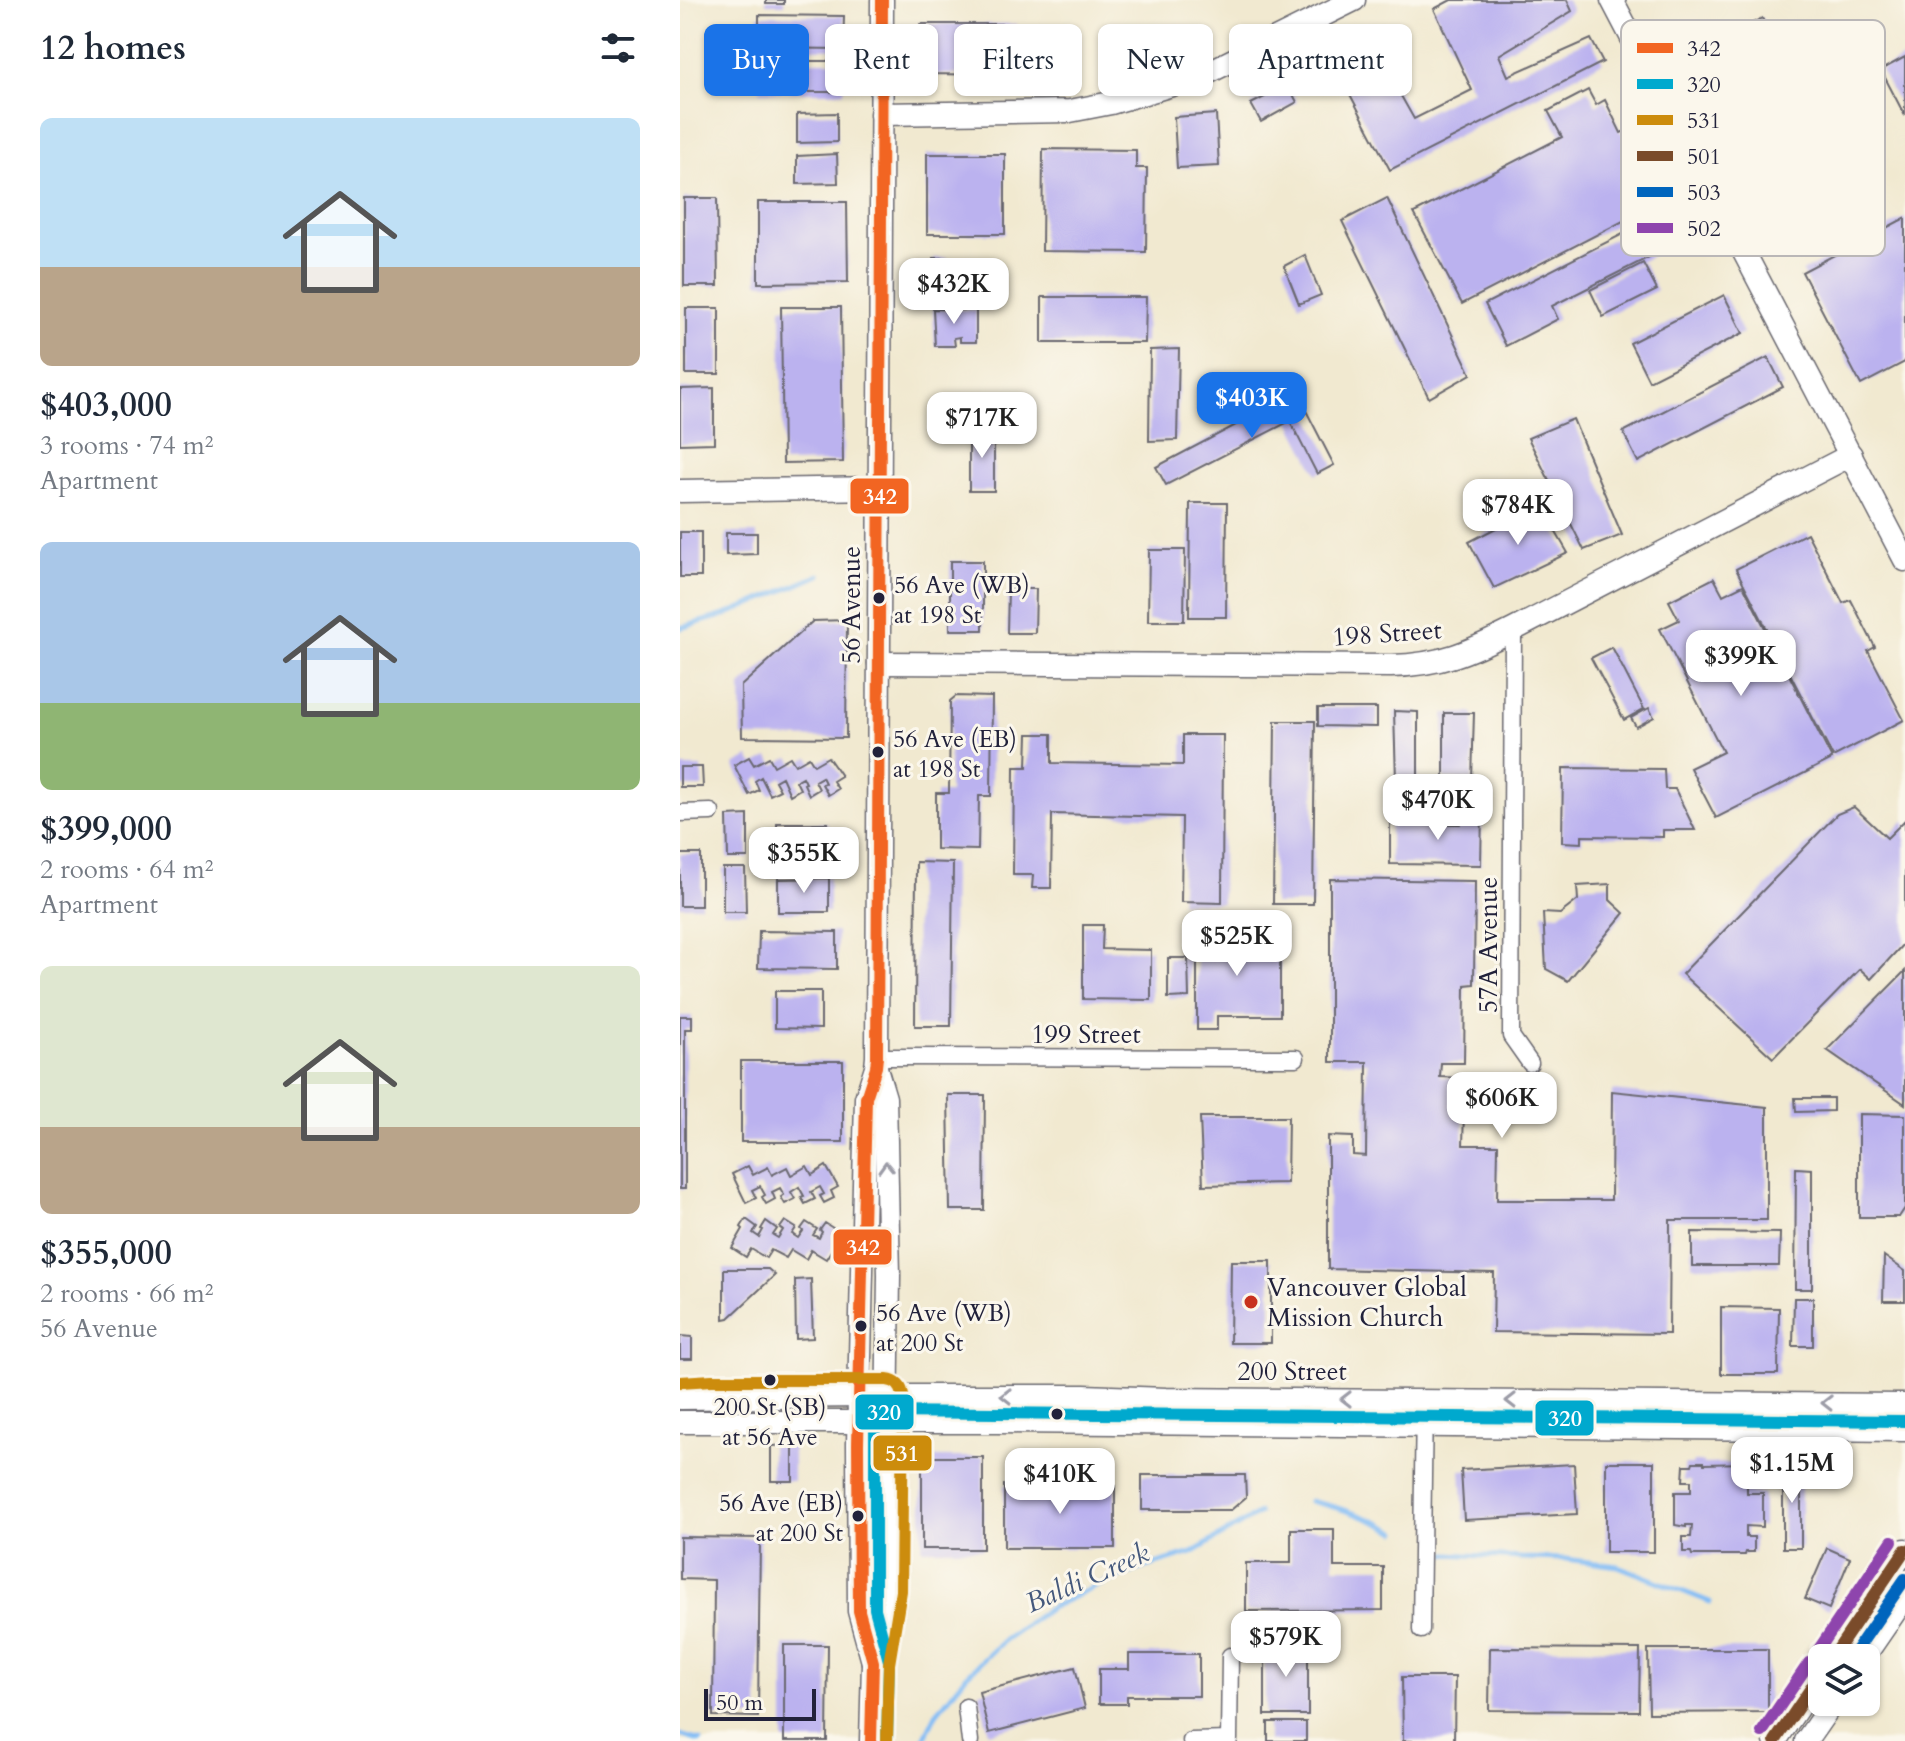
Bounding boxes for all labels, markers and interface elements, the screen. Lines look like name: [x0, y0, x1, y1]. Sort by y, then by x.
legend: [1621, 20, 1885, 256]
chip: Buy: [704, 24, 809, 96]
chip: Rent: [825, 24, 938, 96]
chip: Filters: [954, 24, 1082, 96]
chip: New: [1098, 24, 1213, 96]
chip: Apartment: [1229, 24, 1412, 96]
text: 12 homes: [40, 25, 186, 71]
icon: filters: [596, 26, 640, 70]
text: 342: [1687, 34, 1721, 64]
text: 320: [1687, 70, 1721, 100]
text: 531: [1687, 106, 1721, 136]
text: 501: [1687, 142, 1721, 172]
icon: home: [268, 170, 412, 314]
text: 503: [1687, 178, 1721, 208]
text: 502: [1687, 214, 1721, 244]
pin: $432K: [898, 258, 1010, 326]
text: $432K: [917, 266, 991, 301]
pin: $403K: [1196, 372, 1308, 440]
text: $403K: [1215, 380, 1289, 415]
text: $403,000: [40, 382, 172, 428]
pin: $717K: [926, 392, 1038, 460]
text: $717K: [945, 400, 1019, 435]
text: 3 rooms · 74 m²: [40, 428, 213, 463]
text: Apartment: [40, 463, 158, 498]
line badge: 342: [849, 477, 910, 515]
pin: $784K: [1462, 479, 1574, 547]
text: 342: [863, 482, 897, 512]
text: $784K: [1481, 487, 1555, 522]
street label: 56 Avenue: [834, 546, 869, 664]
place label: 56 Ave (WB) at 198 St: [894, 569, 1030, 632]
marker: 56 Ave (WB) at 198 St: [871, 590, 887, 606]
icon: home: [268, 594, 412, 738]
street label: 198 Street: [1331, 612, 1443, 655]
pin: $399K: [1685, 630, 1797, 698]
text: $399K: [1704, 638, 1778, 673]
place label: 56 Ave (EB) at 198 St: [893, 723, 1017, 786]
marker: 56 Ave (EB) at 198 St: [870, 744, 886, 760]
pin: $470K: [1382, 774, 1494, 842]
text: $470K: [1401, 782, 1475, 817]
text: $399,000: [40, 806, 172, 852]
pin: $355K: [748, 827, 860, 895]
text: $355K: [767, 835, 841, 870]
text: 2 rooms · 64 m²: [40, 852, 213, 887]
street label: 57A Avenue: [1471, 877, 1506, 1013]
text: Apartment: [40, 887, 158, 922]
pin: $525K: [1181, 910, 1293, 978]
text: $525K: [1200, 918, 1274, 953]
street label: 199 Street: [1031, 1017, 1141, 1052]
icon: home: [268, 1018, 412, 1162]
pin: $606K: [1446, 1072, 1558, 1140]
text: $606K: [1465, 1080, 1539, 1115]
one-way arrow: [878, 1160, 895, 1173]
line badge: 342: [832, 1228, 893, 1266]
text: $355,000: [40, 1230, 172, 1276]
text: 342: [846, 1233, 880, 1263]
place label: Vancouver Global Mission Church: [1267, 1270, 1467, 1335]
text: 2 rooms · 66 m²: [40, 1276, 213, 1311]
marker: Vancouver Global Mission Church: [1242, 1293, 1260, 1311]
place label: 56 Ave (WB) at 200 St: [876, 1297, 1012, 1360]
text: 56 Avenue: [40, 1311, 158, 1346]
marker: 56 Ave (WB) at 200 St: [853, 1318, 869, 1334]
street label: 200 Street: [1237, 1354, 1347, 1389]
marker: 200 St (SB) at 56 Ave: [762, 1372, 778, 1388]
one-way arrow: [999, 1387, 1012, 1405]
one-way arrow: [1339, 1390, 1352, 1408]
place label: 200 St (SB) at 56 Ave: [714, 1391, 826, 1454]
one-way arrow: [1504, 1392, 1517, 1410]
line badge: 320: [854, 1393, 915, 1431]
one-way arrow: [1820, 1395, 1833, 1412]
text: 320: [867, 1398, 901, 1428]
line badge: 320: [1534, 1399, 1595, 1437]
text: 320: [1548, 1404, 1582, 1434]
unlabelled marker: [1049, 1406, 1065, 1422]
line badge: 531: [872, 1434, 933, 1472]
pin: $1.15M: [1727, 1437, 1857, 1505]
text: 531: [885, 1439, 919, 1469]
text: $1.15M: [1749, 1445, 1835, 1480]
pin: $410K: [1004, 1448, 1116, 1516]
text: $410K: [1023, 1456, 1097, 1491]
place label: 56 Ave (EB) at 200 St: [719, 1487, 843, 1550]
marker: 56 Ave (EB) at 200 St: [850, 1508, 866, 1524]
water label: Baldi Creek: [1019, 1534, 1156, 1622]
pin: $579K: [1230, 1611, 1342, 1679]
text: $579K: [1249, 1619, 1323, 1654]
map controls: [1808, 1644, 1880, 1716]
button: layers: [1808, 1644, 1880, 1716]
scale bar: [704, 1685, 816, 1721]
text: 50 m: [716, 1688, 763, 1718]

